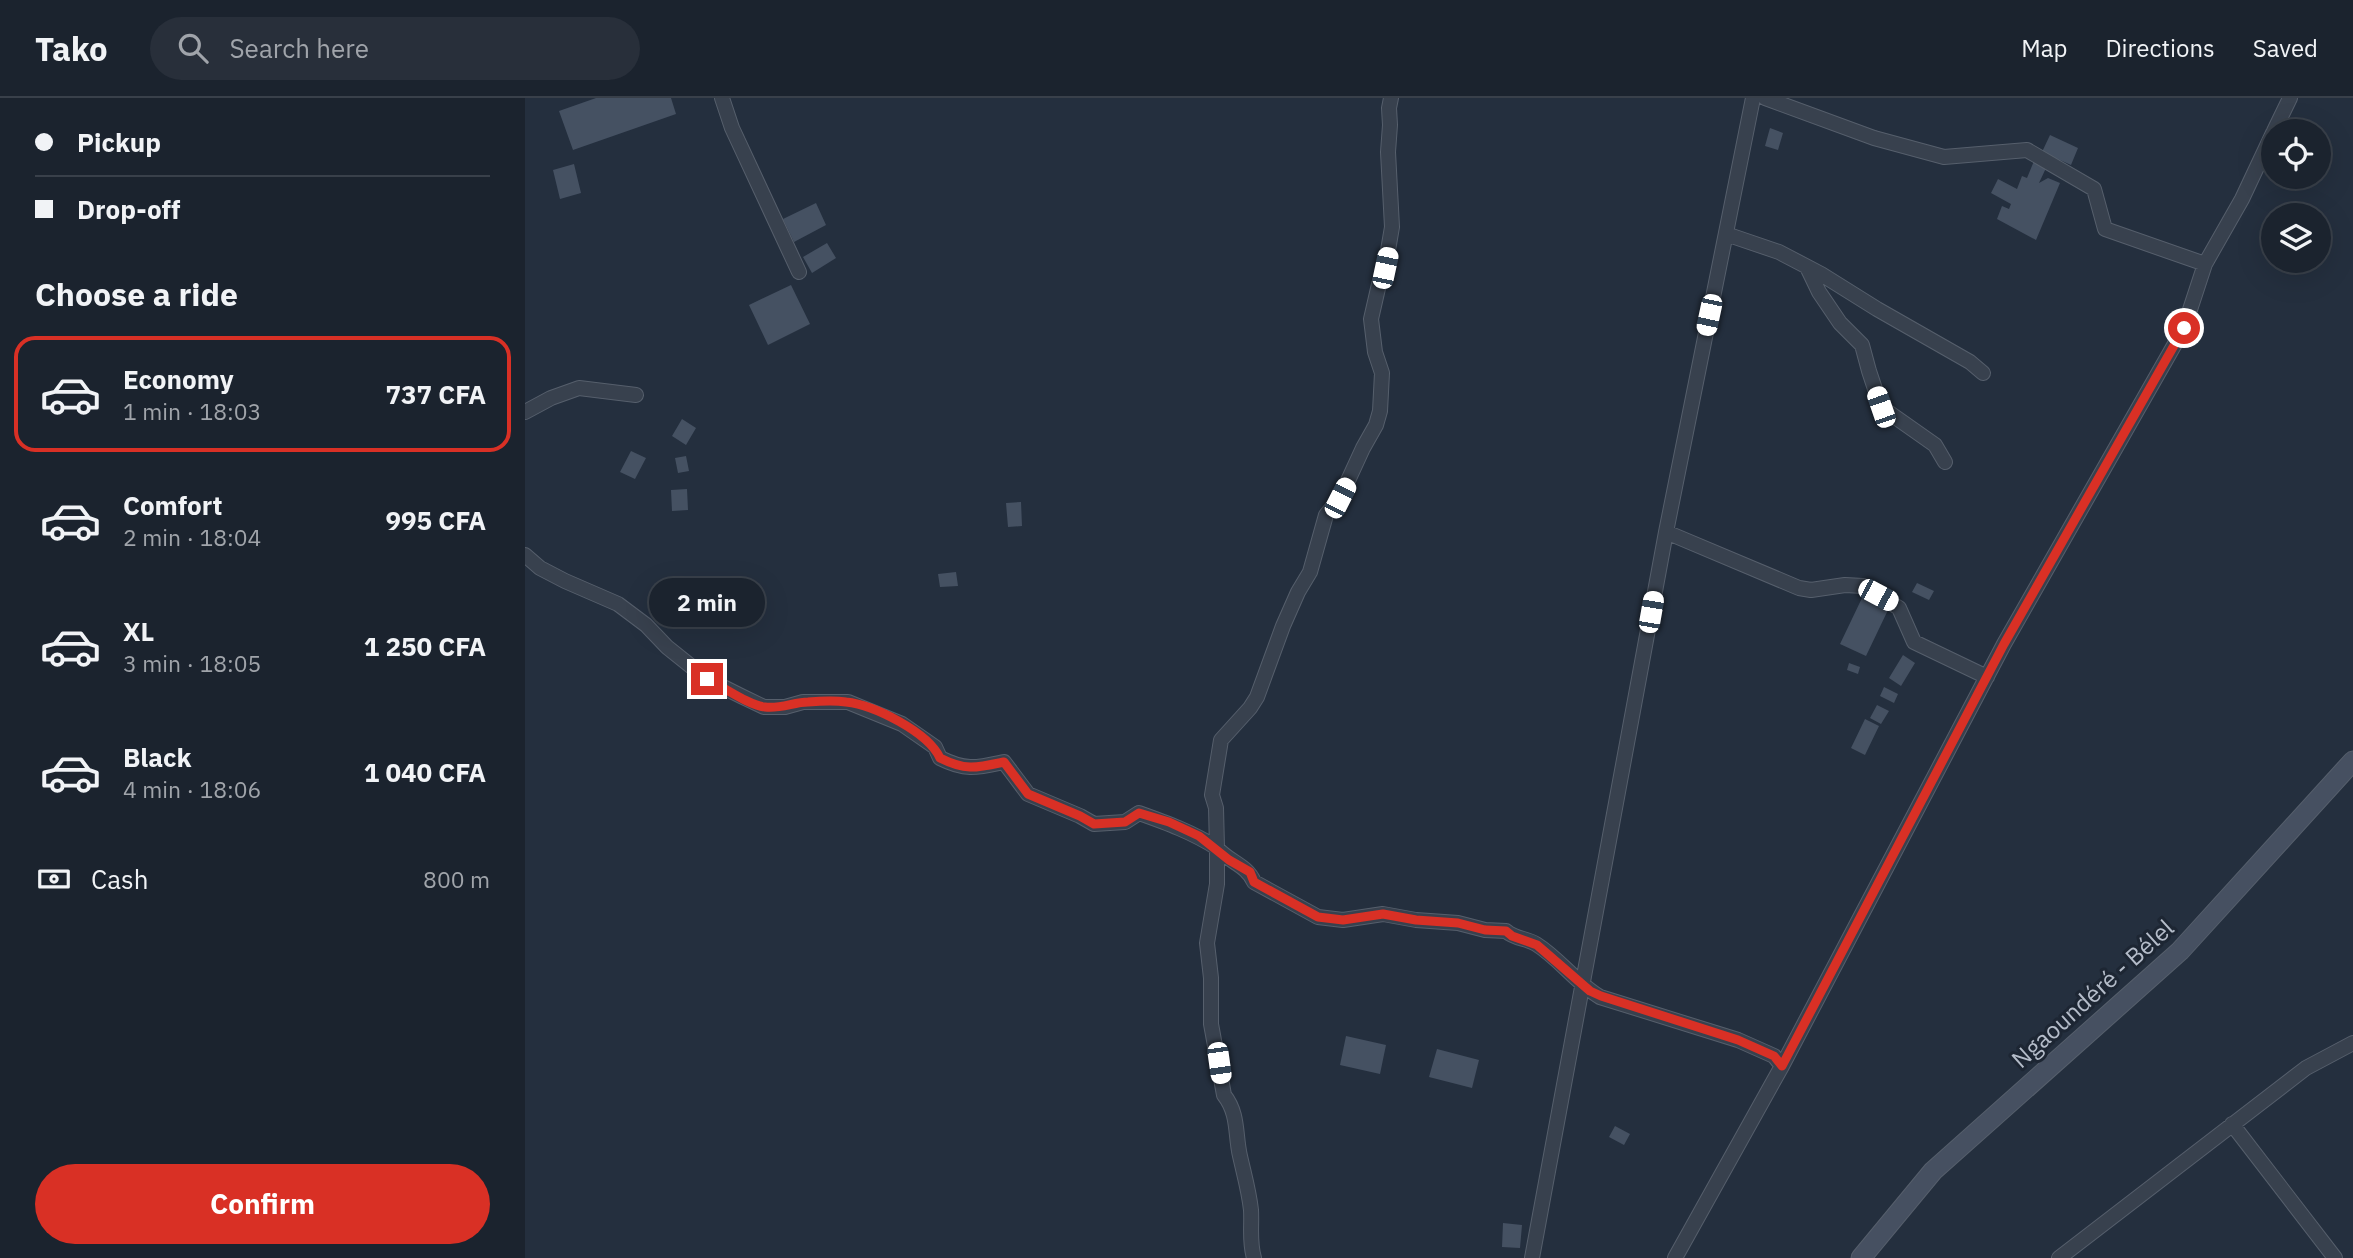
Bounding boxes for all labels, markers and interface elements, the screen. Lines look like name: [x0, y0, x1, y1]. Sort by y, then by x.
search box: [150, 17, 640, 80]
text: Tako: [35, 27, 108, 70]
icon: search: [174, 29, 212, 67]
text: Search here: [230, 31, 369, 65]
text: Map: [2021, 32, 2067, 64]
text: Directions: [2105, 32, 2215, 64]
text: Saved: [2253, 32, 2318, 64]
map controls: [2261, 119, 2331, 273]
button: locate: [2261, 119, 2331, 189]
text: Pickup: [77, 125, 161, 159]
text: Drop-off: [77, 192, 180, 226]
button: layers: [2261, 203, 2331, 273]
car: [1371, 245, 1400, 291]
text: Choose a ride: [35, 273, 238, 315]
car: [1695, 292, 1724, 338]
route start: [2168, 312, 2200, 344]
text: Economy: [123, 362, 234, 396]
icon: car: [39, 363, 102, 426]
text: 737 CFA: [385, 377, 486, 411]
car: [1865, 384, 1898, 430]
text: 1 min · 18:03: [123, 396, 261, 426]
car: [1322, 475, 1359, 521]
text: Comfort: [123, 488, 222, 522]
icon: car: [39, 489, 102, 552]
text: 995 CFA: [385, 503, 486, 537]
text: 2 min · 18:04: [123, 522, 261, 552]
car: [1855, 576, 1902, 614]
callout: 2 min: [649, 578, 765, 626]
text: 2 min: [677, 587, 737, 617]
car: [1638, 589, 1665, 635]
text: XL: [123, 614, 154, 648]
icon: car: [39, 615, 102, 678]
text: 1 250 CFA: [364, 629, 486, 663]
text: 3 min · 18:05: [123, 648, 261, 678]
route end: [691, 663, 723, 695]
text: Black: [123, 740, 191, 774]
icon: car: [39, 741, 102, 804]
text: 1 040 CFA: [364, 755, 486, 789]
text: 4 min · 18:06: [123, 774, 261, 804]
icon: cash: [35, 860, 73, 898]
text: Cash: [91, 862, 148, 896]
text: 800 m: [423, 864, 490, 894]
street label: Ngaoundéré - Bélel: [2004, 912, 2180, 1075]
car: [1206, 1041, 1233, 1085]
button: Confirm: [35, 1164, 490, 1244]

